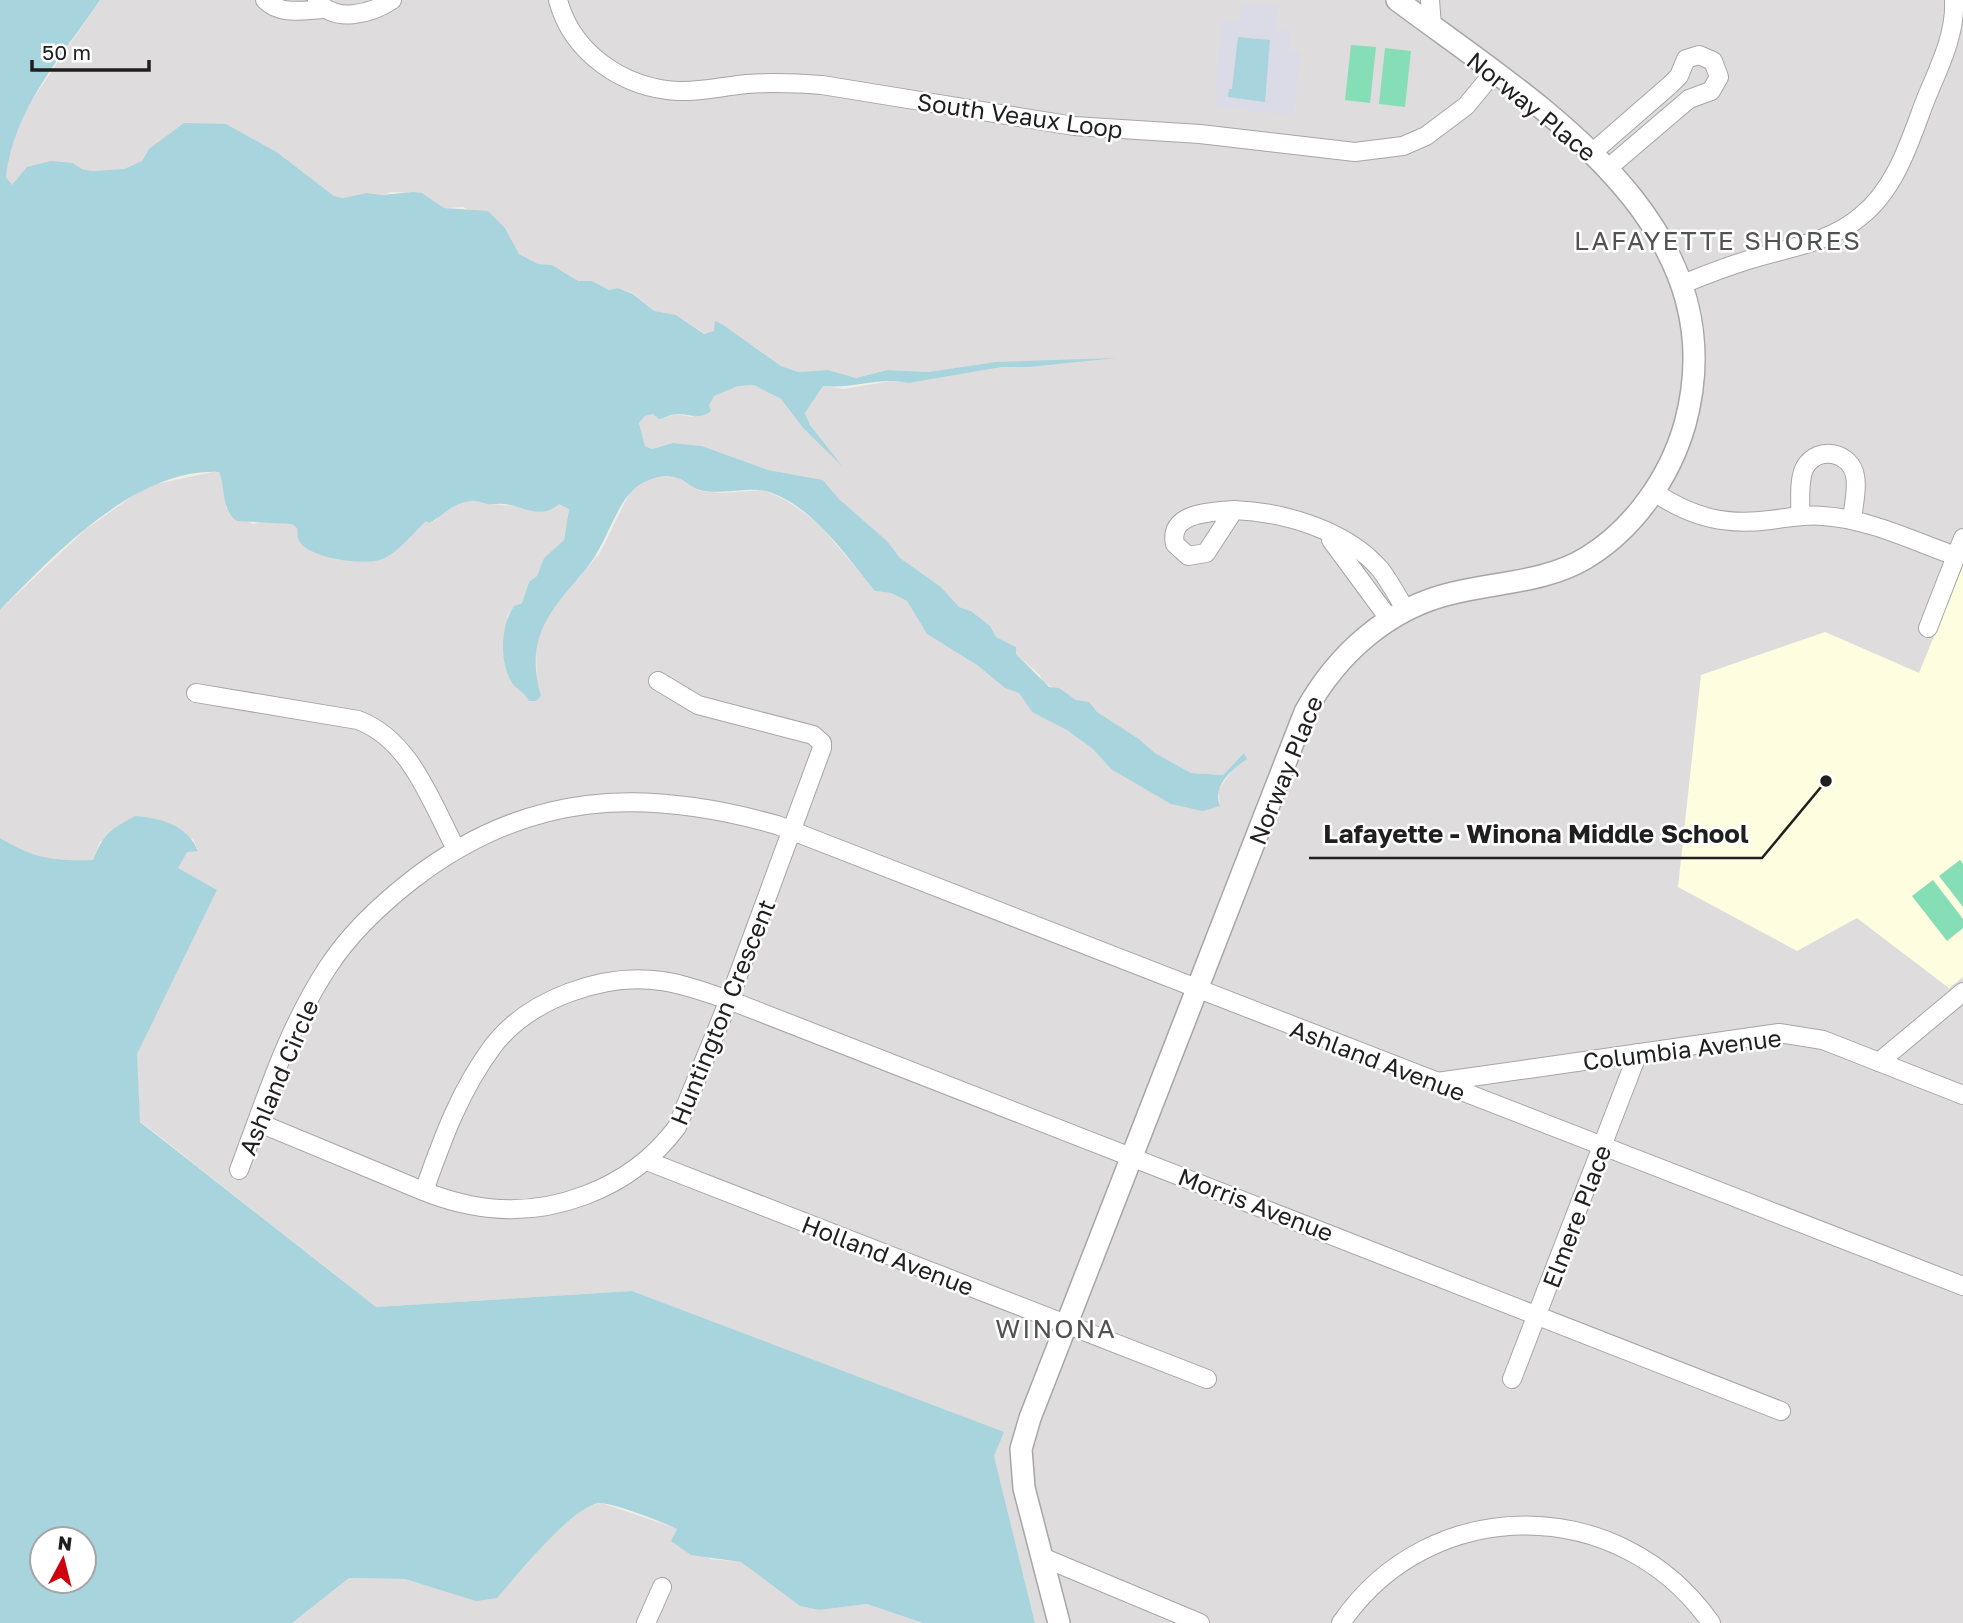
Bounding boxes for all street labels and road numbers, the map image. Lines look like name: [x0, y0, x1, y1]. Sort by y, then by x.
street label: Norway Place: [1462, 45, 1602, 167]
street label: South Veaux Loop: [915, 86, 1125, 144]
street label: Norway Place: [1242, 691, 1328, 849]
street label: Huntington Crescent: [663, 895, 781, 1129]
street label: Ashland Circle: [232, 995, 324, 1159]
street label: Ashland Avenue: [1286, 1013, 1470, 1107]
street label: Columbia Avenue: [1581, 1022, 1783, 1076]
street label: Elmere Place: [1535, 1141, 1617, 1291]
street label: Morris Avenue: [1174, 1161, 1338, 1247]
street label: Holland Avenue: [798, 1209, 978, 1301]

